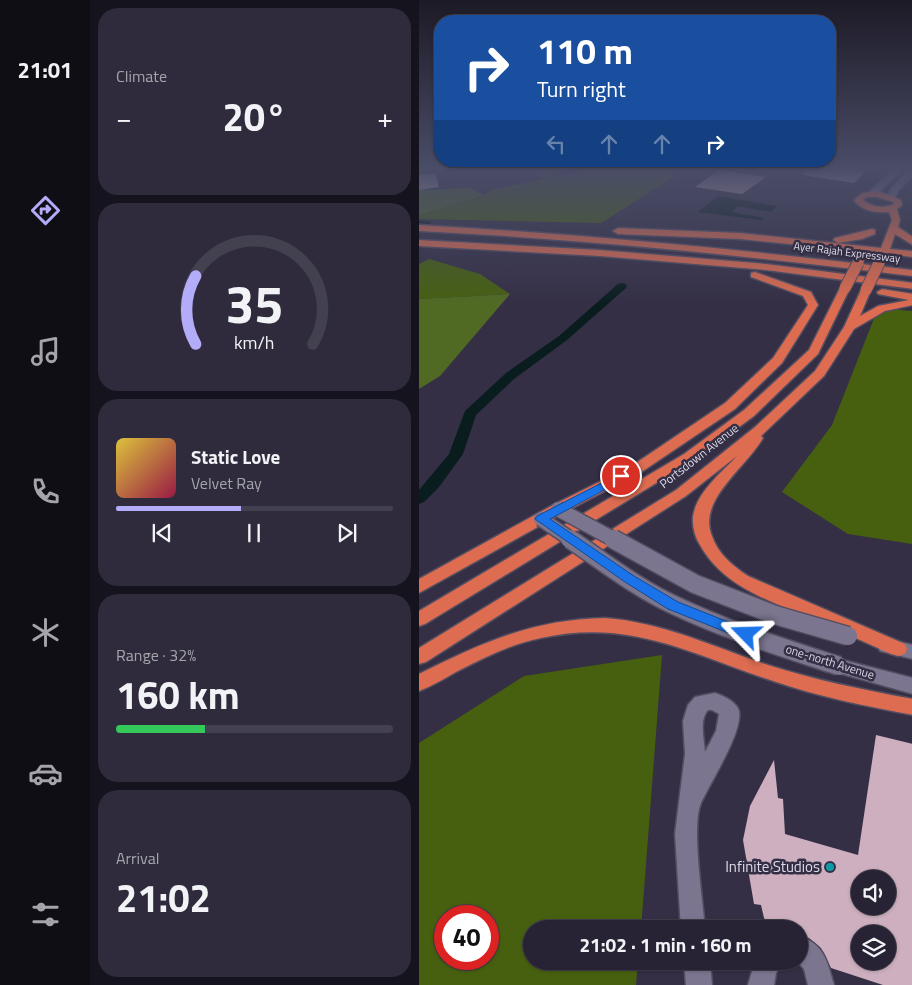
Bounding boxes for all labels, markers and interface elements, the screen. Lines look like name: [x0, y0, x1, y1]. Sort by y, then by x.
text: 110 m: [537, 24, 633, 78]
icon: right: [454, 35, 519, 100]
text: 21:01: [18, 53, 72, 87]
text: Climate: [116, 64, 167, 88]
text: Turn right: [537, 72, 626, 106]
text: 20°: [223, 88, 286, 146]
text: −: [116, 96, 132, 139]
text: +: [377, 96, 393, 139]
icon: left: [542, 130, 570, 158]
icon: ahead: [595, 130, 623, 158]
icon: ahead: [648, 130, 676, 158]
icon: right: [701, 130, 729, 158]
icon: directions: [28, 193, 63, 228]
street label: Ayer Rajah Expressway: [793, 238, 902, 267]
text: 35: [225, 264, 284, 343]
text: km/h: [234, 329, 275, 356]
icon: music: [28, 334, 63, 369]
street label: Portsdown Avenue: [655, 419, 742, 493]
text: Static Love: [191, 442, 280, 471]
pin: [600, 455, 642, 497]
icon: arrive: [607, 462, 635, 490]
text: Velvet Ray: [191, 471, 262, 495]
icon: phone: [28, 474, 63, 509]
icon: previous: [148, 519, 176, 547]
icon: pause: [240, 519, 268, 547]
icon: next: [333, 519, 361, 547]
position arrow: [719, 607, 771, 659]
icon: climate: [28, 615, 63, 650]
street label: one-north Avenue: [783, 639, 877, 684]
text: Range · 32%: [116, 643, 196, 667]
text: 160 km: [116, 666, 240, 724]
icon: car: [28, 756, 63, 791]
text: Arrival: [116, 846, 159, 870]
place label: Infinite Studios: [725, 855, 820, 878]
marker: Infinite Studios: [824, 861, 836, 873]
text: 21:02: [116, 869, 211, 927]
map controls: [851, 870, 896, 970]
button: sound: [851, 870, 896, 915]
icon: filters: [28, 897, 63, 932]
speed limit sign: 40: [434, 905, 499, 970]
button: layers: [851, 925, 896, 970]
text: 21:02 · 1 min · 160 m: [579, 930, 752, 959]

